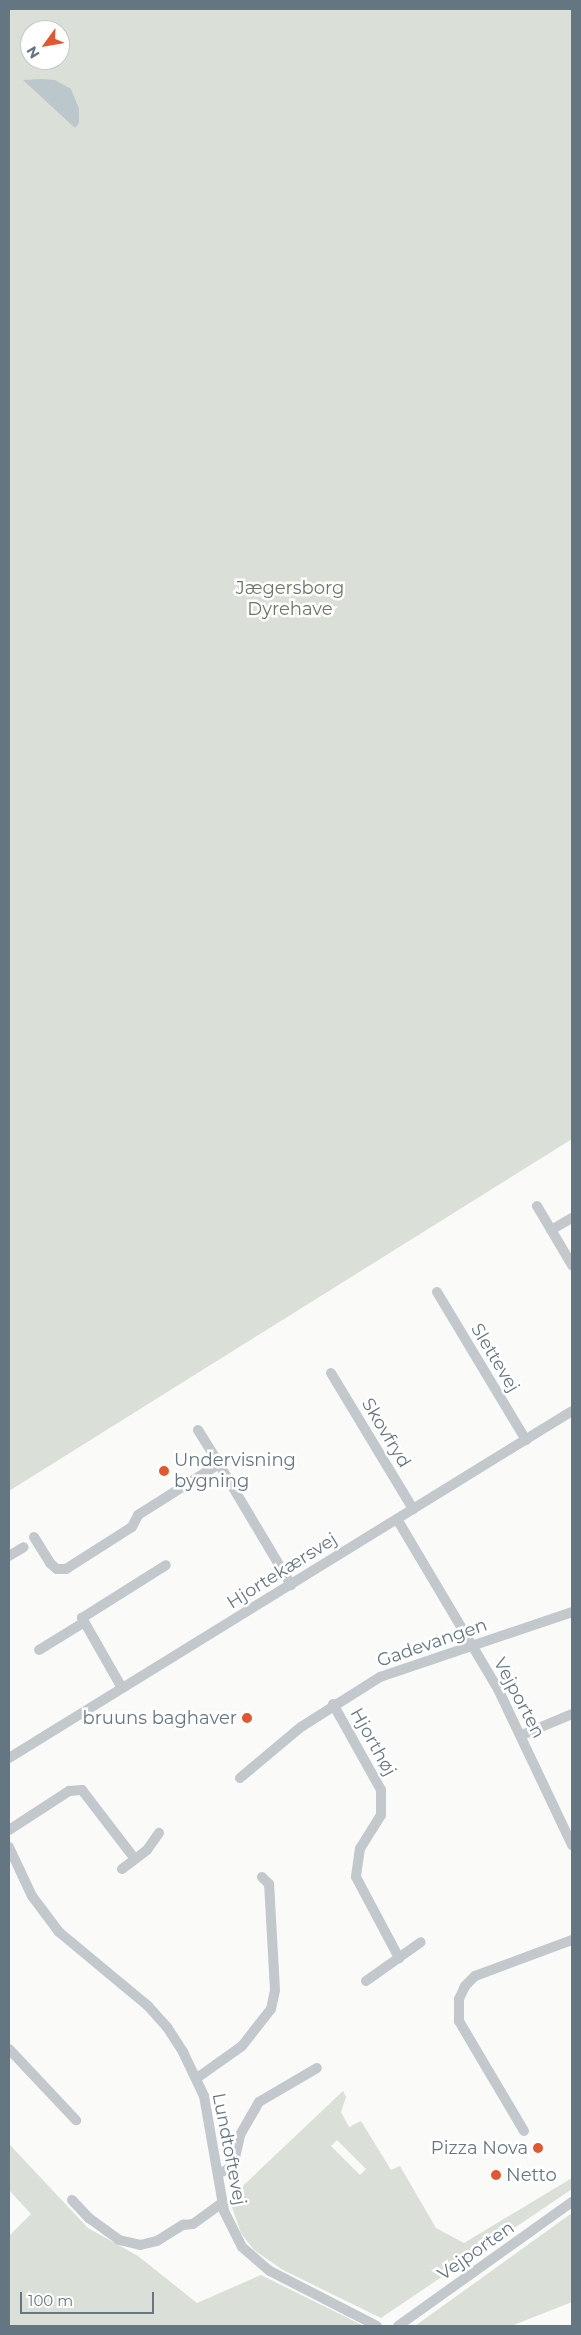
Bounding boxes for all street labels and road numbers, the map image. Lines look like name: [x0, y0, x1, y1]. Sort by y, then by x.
street label: Slettevej: [466, 1320, 524, 1396]
street label: Skovfryd: [357, 1394, 415, 1472]
street label: Hjortekærsvej: [223, 1529, 341, 1613]
street label: Gadevangen: [374, 1614, 490, 1672]
street label: Vejporten: [489, 1654, 549, 1742]
street label: Hjorthøj: [346, 1704, 400, 1780]
street label: Lundtoftevej: [208, 2091, 250, 2207]
street label: Vejporten: [434, 2217, 518, 2285]

